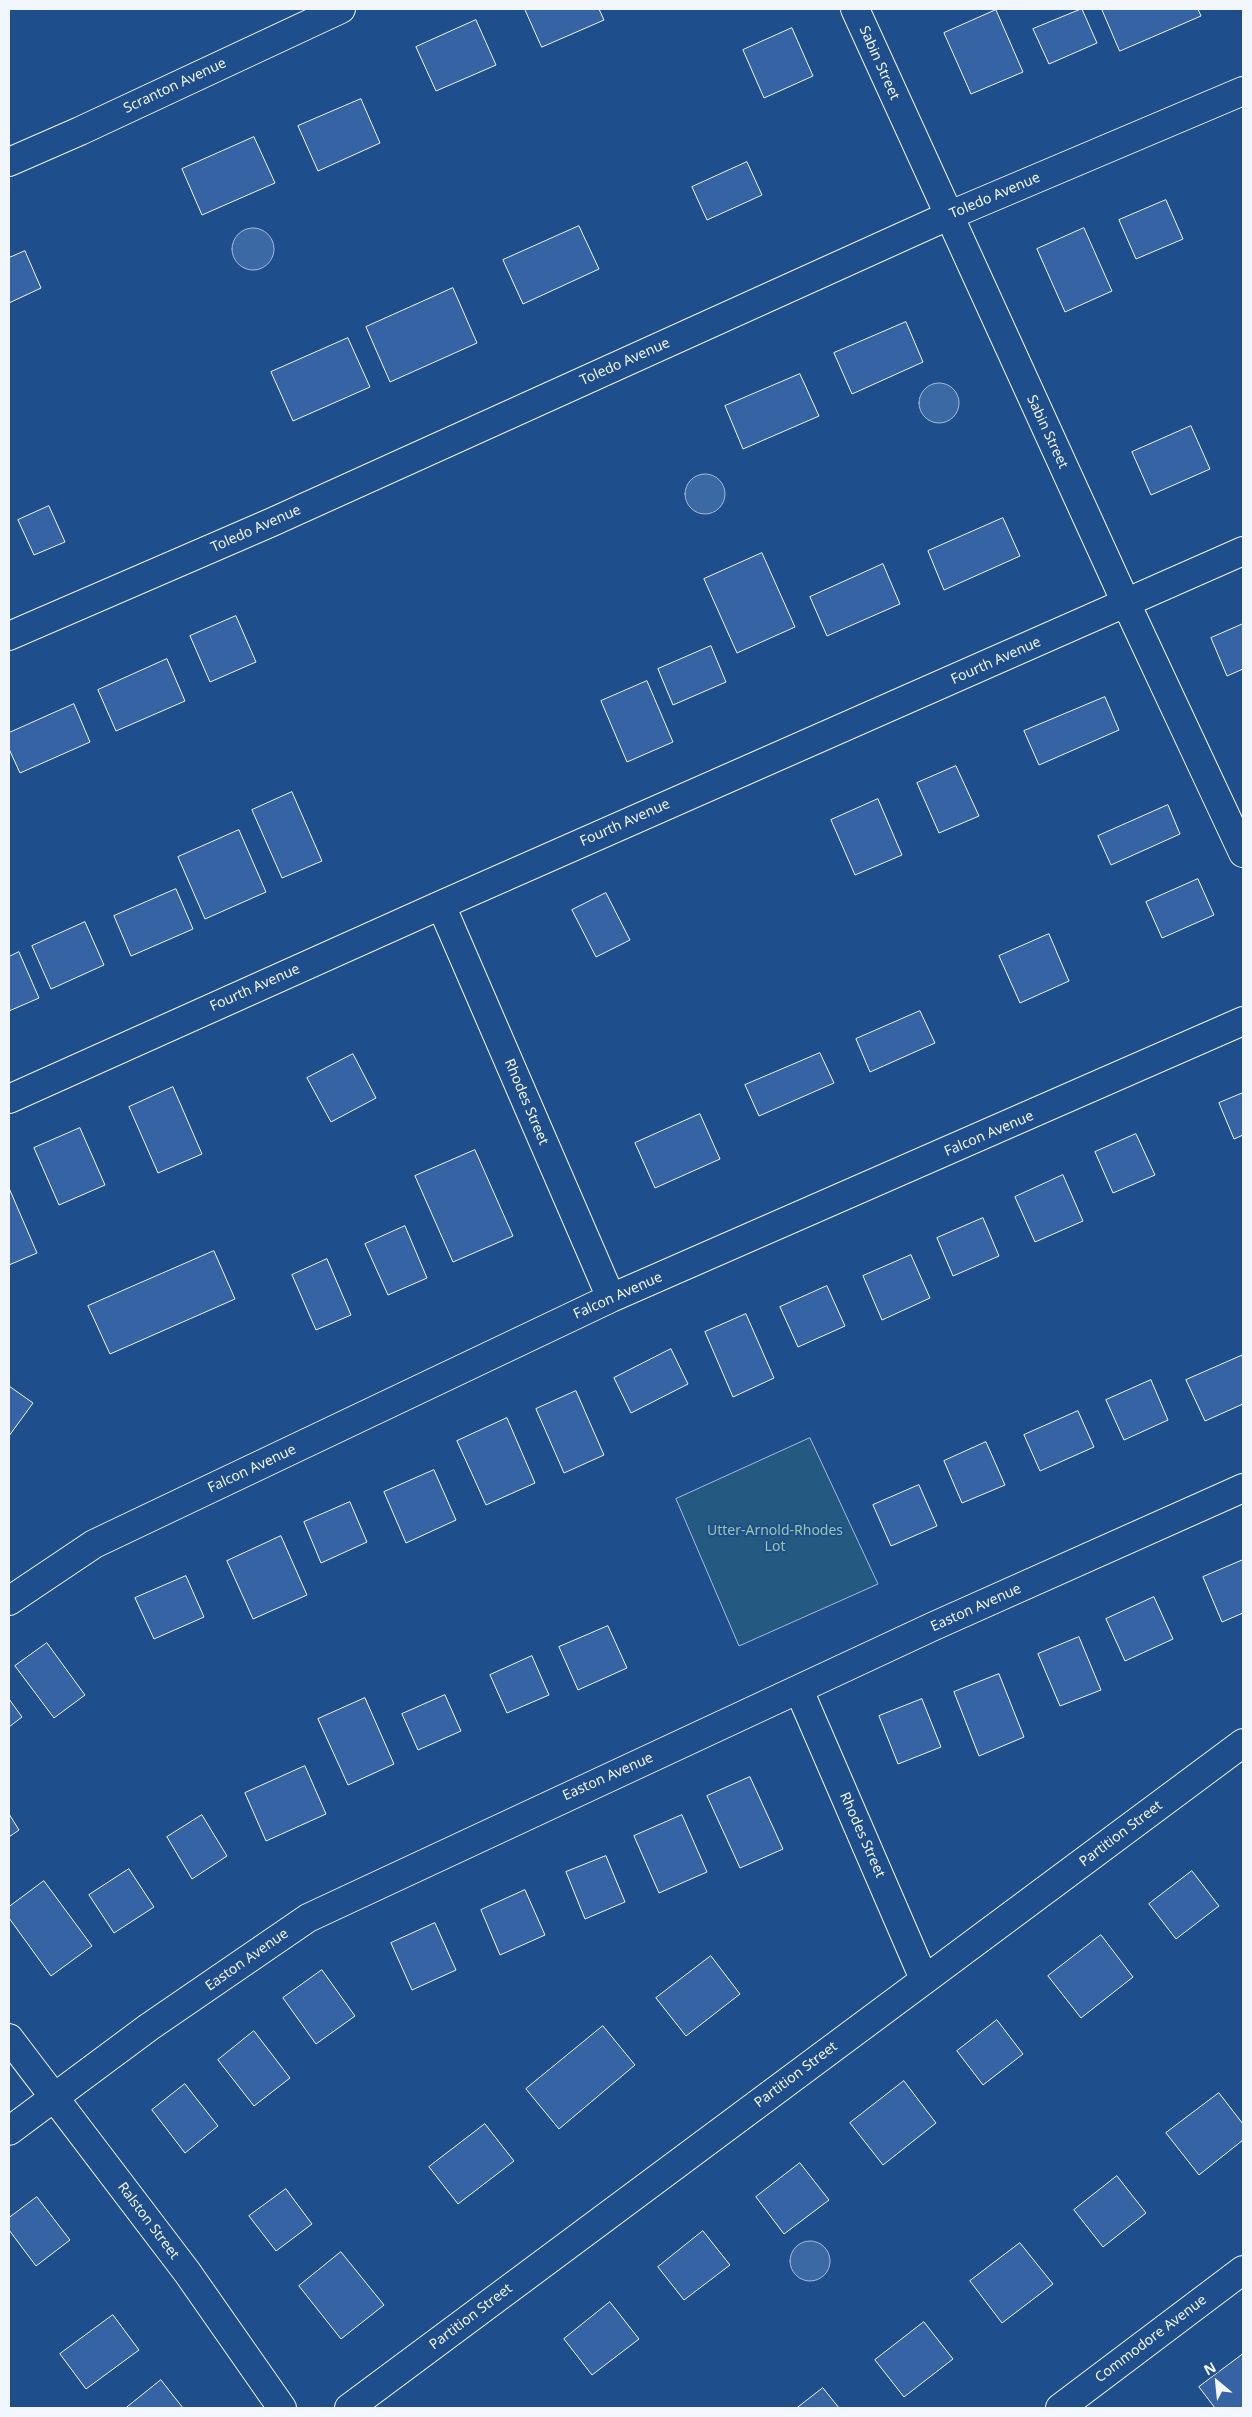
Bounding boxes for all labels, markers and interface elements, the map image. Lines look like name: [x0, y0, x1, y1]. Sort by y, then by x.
street label: Sabin Street: [855, 23, 903, 103]
street label: Scranton Avenue: [121, 55, 229, 117]
street label: Toledo Avenue: [947, 169, 1043, 223]
street label: Toledo Avenue: [577, 335, 673, 389]
street label: Sabin Street: [1023, 393, 1071, 471]
street label: Toledo Avenue: [208, 502, 304, 556]
street label: Fourth Avenue: [948, 634, 1044, 688]
street label: Fourth Avenue: [577, 796, 673, 850]
street label: Fourth Avenue: [207, 961, 303, 1015]
street label: Rhodes Street: [500, 1056, 552, 1148]
street label: Falcon Avenue: [942, 1108, 1036, 1160]
street label: Falcon Avenue: [571, 1269, 665, 1323]
street label: Falcon Avenue: [205, 1441, 299, 1497]
park label: Utter-Arnold-Rhodes Lot: [707, 1523, 843, 1555]
street label: Easton Avenue: [928, 1581, 1024, 1635]
street label: Easton Avenue: [560, 1750, 656, 1804]
street label: Rhodes Street: [836, 1790, 888, 1880]
street label: Partition Street: [1076, 1797, 1166, 1871]
street label: Easton Avenue: [202, 1925, 292, 1995]
street label: Partition Street: [751, 2038, 841, 2112]
street label: Ralston Street: [114, 2179, 182, 2263]
street label: Partition Street: [426, 2280, 516, 2354]
street label: Commodore Avenue: [1092, 2292, 1210, 2386]
north arrow: [1192, 2357, 1242, 2407]
text: N: [1200, 2357, 1219, 2379]

